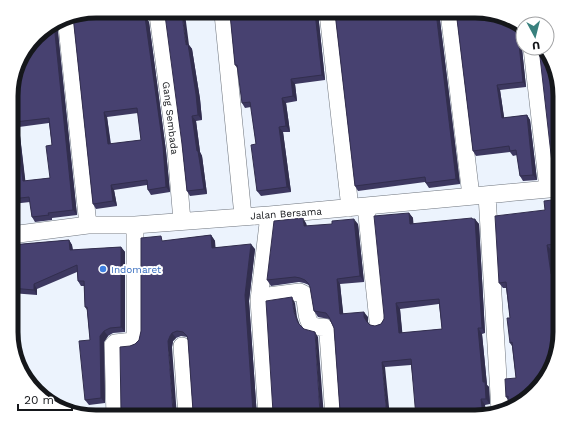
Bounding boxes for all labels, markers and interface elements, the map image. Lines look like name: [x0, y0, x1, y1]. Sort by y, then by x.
north arrow: [515, 16, 555, 56]
text: U: [531, 39, 541, 52]
street label: Gang Sembada: [161, 81, 180, 155]
street label: Jalan Bersama: [250, 205, 323, 221]
marker: Indomaret: [98, 264, 108, 274]
place label: Indomaret: [111, 264, 162, 275]
scale bar: [18, 386, 72, 412]
text: 20 m: [24, 393, 54, 407]

